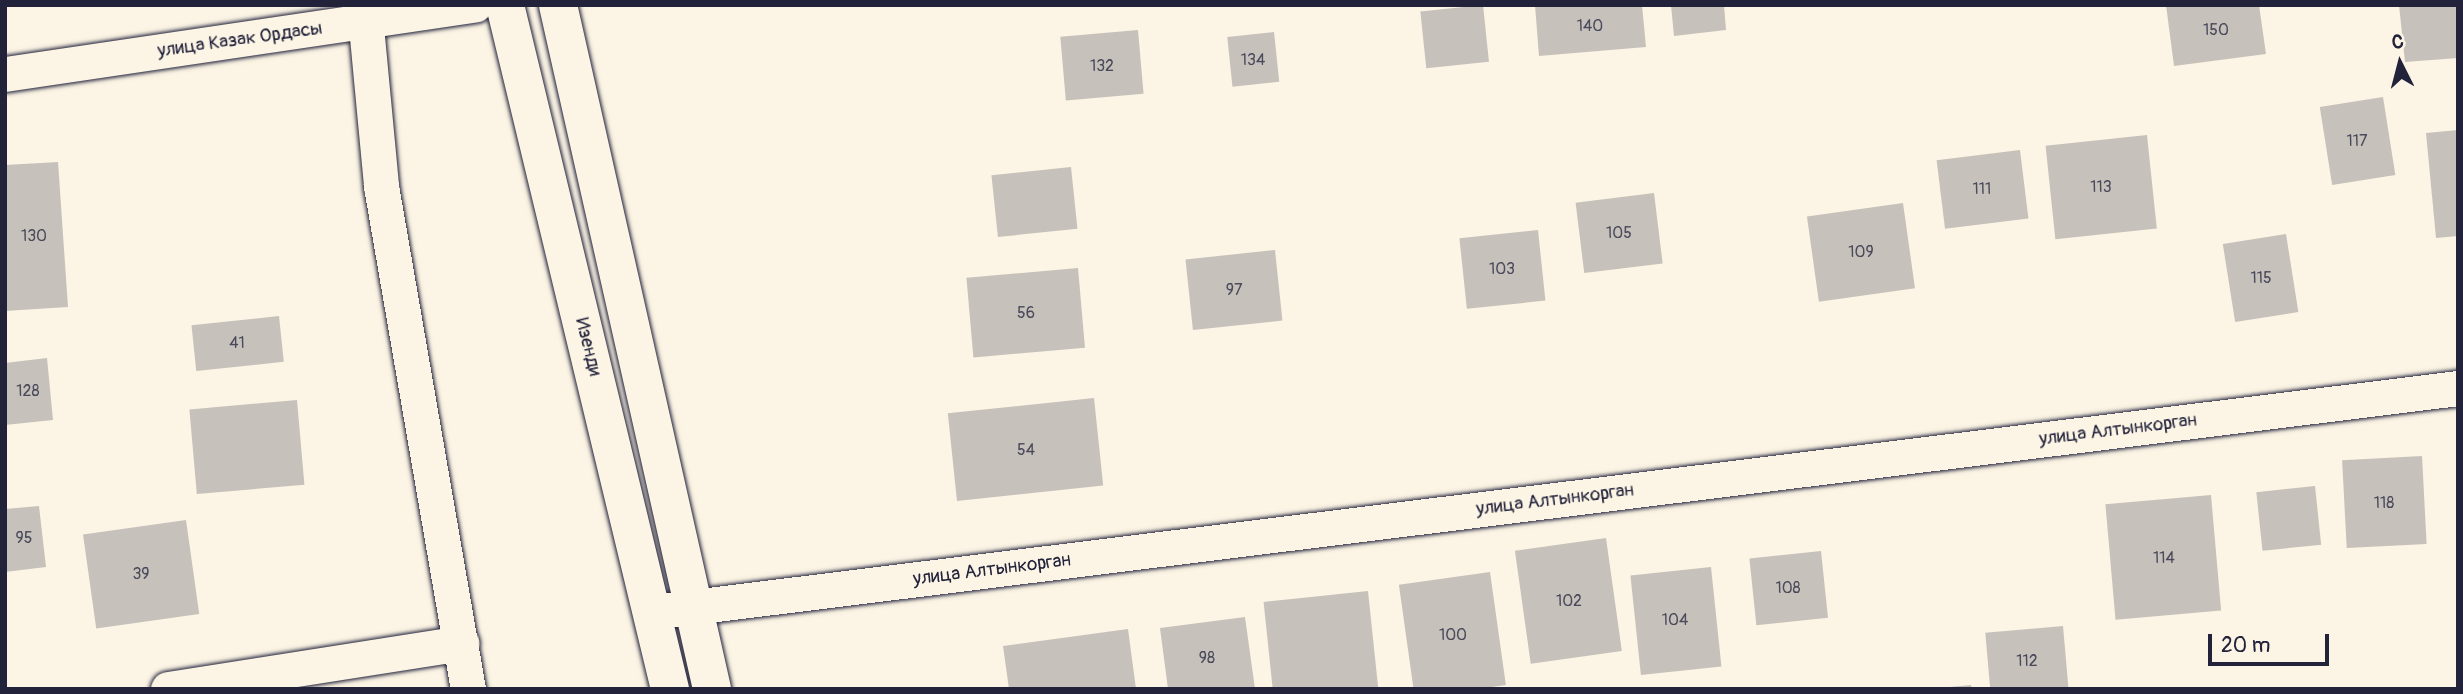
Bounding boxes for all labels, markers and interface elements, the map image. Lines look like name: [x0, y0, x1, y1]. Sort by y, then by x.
house number: 140: [1577, 16, 1603, 36]
street label: улица Казак Ордасы: [156, 17, 324, 63]
house number: 150: [2203, 20, 2229, 40]
north arrow: [2365, 28, 2435, 98]
text: С: [2391, 30, 2405, 55]
house number: 134: [1241, 50, 1265, 70]
house number: 132: [1090, 56, 1114, 76]
house number: 117: [2347, 131, 2367, 151]
house number: 113: [2090, 177, 2112, 197]
house number: 111: [1973, 179, 1991, 199]
house number: 105: [1606, 223, 1632, 243]
house number: 130: [21, 226, 47, 246]
house number: 109: [1848, 242, 1874, 262]
house number: 103: [1489, 259, 1515, 279]
house number: 115: [2250, 268, 2272, 288]
house number: 97: [1226, 280, 1242, 300]
house number: 56: [1017, 303, 1035, 323]
street label: Изенди: [570, 315, 606, 379]
house number: 41: [229, 333, 245, 353]
house number: 128: [16, 381, 40, 401]
street label: улица Алтынкорган: [2038, 409, 2198, 451]
house number: 54: [1017, 440, 1035, 460]
street label: улица Алтынкорган: [1475, 479, 1635, 521]
house number: 118: [2374, 493, 2394, 513]
house number: 95: [16, 528, 32, 548]
house number: 114: [2153, 548, 2175, 568]
street label: улица Алтынкорган: [912, 549, 1072, 591]
house number: 39: [132, 564, 150, 584]
house number: 108: [1775, 578, 1801, 598]
house number: 102: [1556, 591, 1582, 611]
house number: 104: [1662, 610, 1688, 630]
scale bar: [2211, 620, 2332, 664]
house number: 100: [1439, 625, 1467, 645]
text: 20 m: [2221, 632, 2270, 659]
house number: 98: [1199, 648, 1215, 668]
house number: 112: [2016, 651, 2038, 671]

